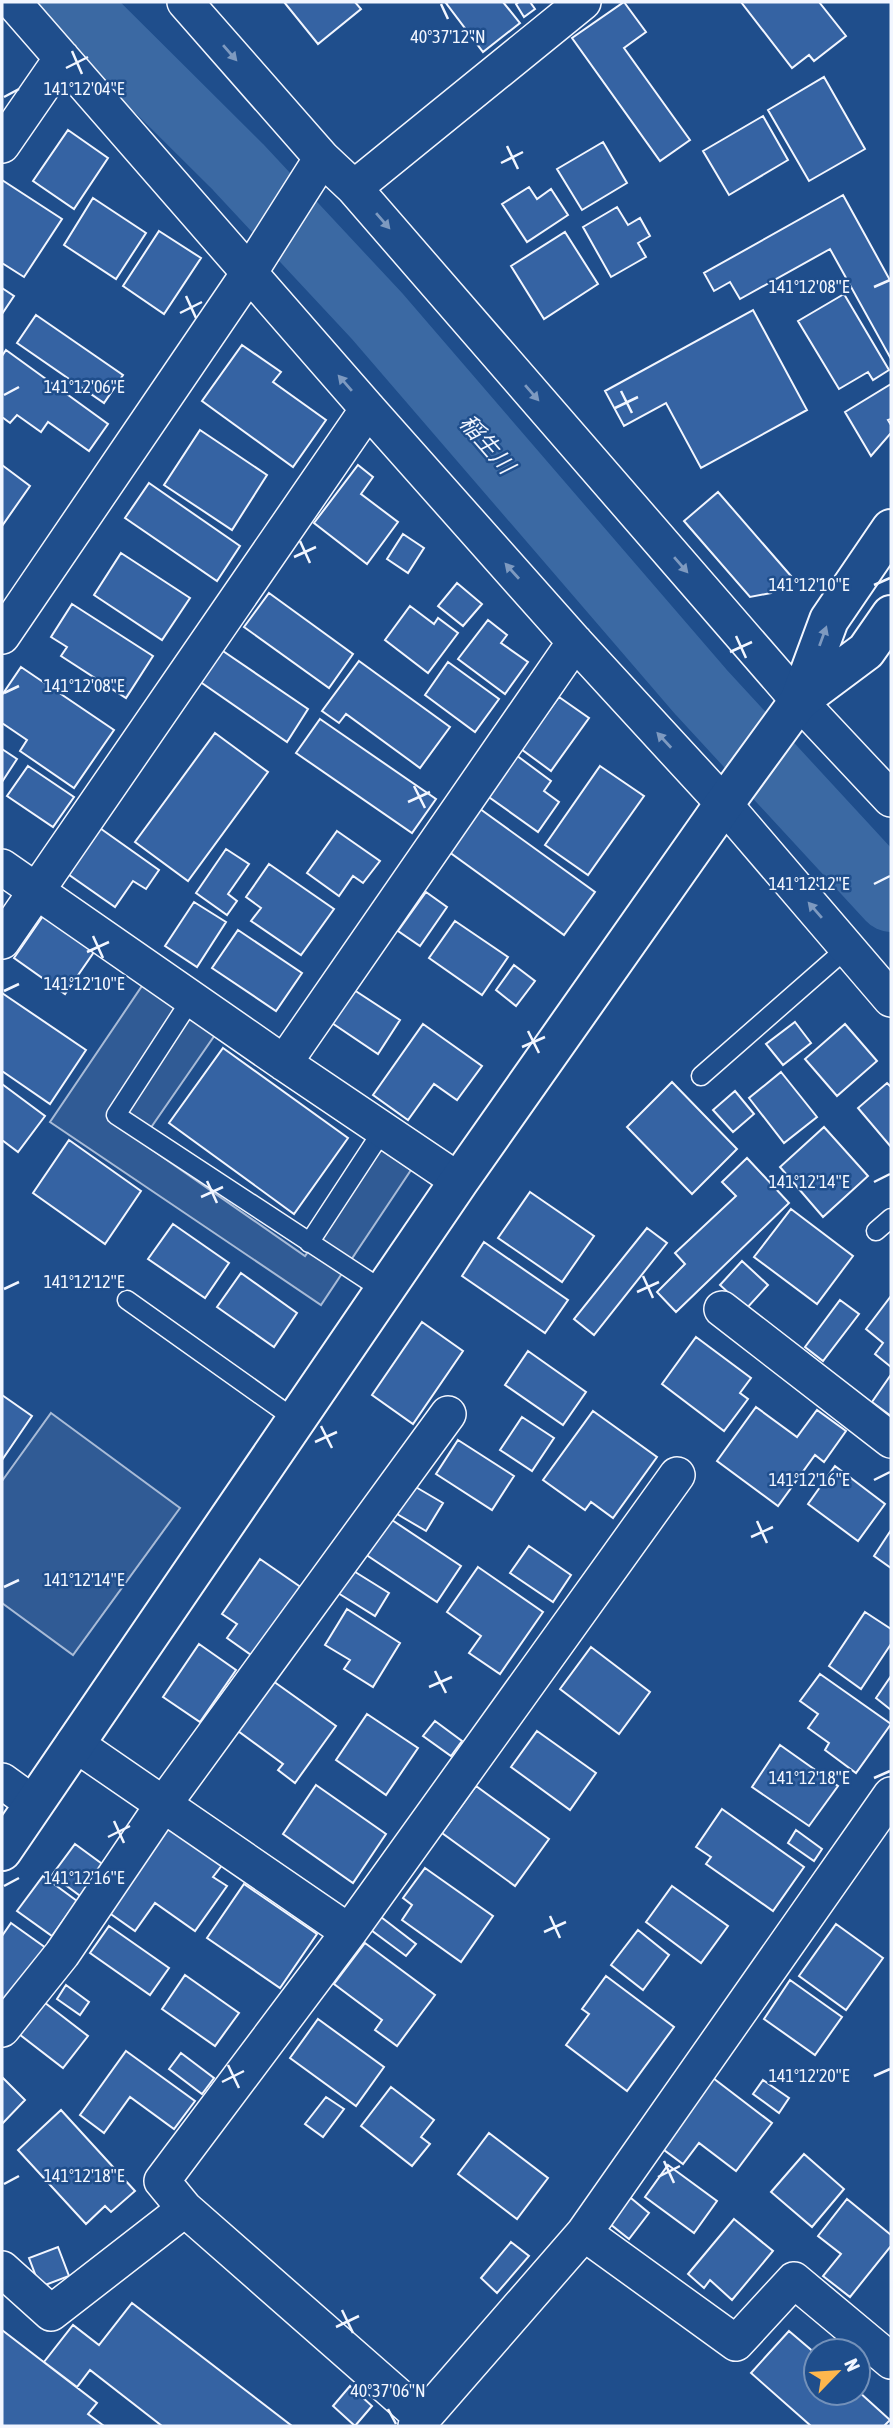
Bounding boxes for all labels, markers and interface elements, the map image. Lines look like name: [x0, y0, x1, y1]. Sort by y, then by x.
text: 40°37'12"N: [410, 26, 486, 47]
one-way arrow: [222, 44, 238, 62]
text: 141°12'04"E: [44, 78, 125, 99]
one-way arrow: [375, 212, 391, 230]
text: 141°12'08"E: [769, 276, 850, 297]
one-way arrow: [338, 374, 353, 391]
text: 141°12'06"E: [44, 376, 125, 397]
one-way arrow: [524, 384, 540, 402]
water label: 稲生川: [455, 409, 521, 481]
one-way arrow: [673, 556, 689, 574]
one-way arrow: [504, 562, 520, 580]
text: 141°12'10"E: [769, 574, 850, 595]
one-way arrow: [817, 626, 828, 647]
text: 141°12'08"E: [44, 675, 125, 696]
one-way arrow: [657, 732, 673, 749]
text: 141°12'12"E: [769, 873, 850, 894]
one-way arrow: [808, 902, 823, 919]
text: 141°12'10"E: [44, 973, 125, 994]
text: 141°12'14"E: [769, 1171, 850, 1192]
text: 141°12'12"E: [44, 1271, 125, 1292]
text: 141°12'16"E: [769, 1469, 850, 1490]
text: 141°12'14"E: [44, 1569, 125, 1590]
text: 141°12'18"E: [769, 1767, 850, 1788]
text: 141°12'16"E: [44, 1867, 125, 1888]
text: 141°12'20"E: [769, 2065, 850, 2086]
text: 141°12'18"E: [44, 2165, 125, 2186]
north arrow: [802, 2337, 872, 2407]
text: N: [840, 2355, 865, 2375]
text: 40°37'06"N: [350, 2380, 426, 2401]

